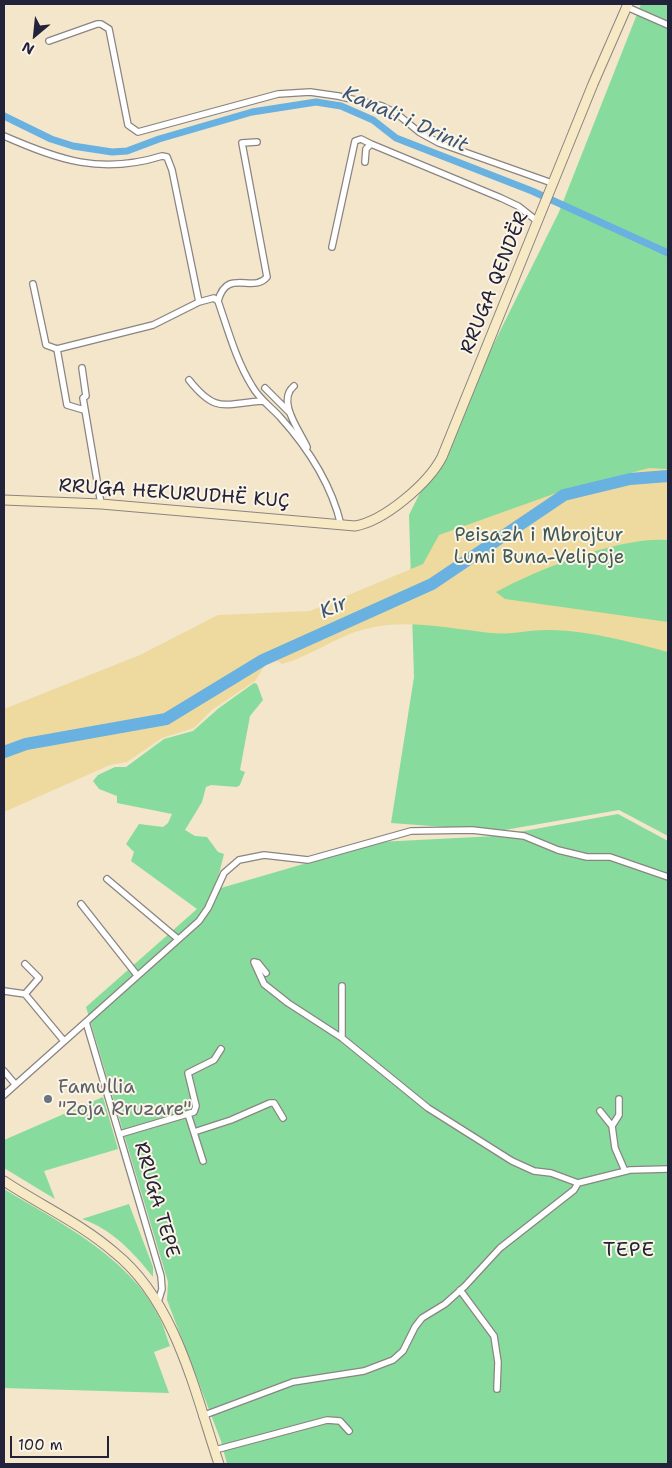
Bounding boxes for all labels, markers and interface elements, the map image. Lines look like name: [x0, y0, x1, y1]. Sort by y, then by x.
north arrow: [10, 10, 60, 60]
text: N: [19, 38, 37, 59]
water label: Kanali i Drinit: [339, 82, 471, 158]
street label: RRUGA QENDËR: [456, 209, 534, 357]
street label: RRUGA HEKURUDHË KUÇ: [58, 475, 290, 513]
park label: Peisazh i Mbrojtur Lumi Buna-Velipoje: [454, 525, 624, 569]
water label: Kir: [316, 591, 352, 625]
place label: Famullia "Zoja Rruzare": [58, 1077, 192, 1121]
marker: Famullia "Zoja Rruzare": [42, 1093, 54, 1105]
street label: RRUGA TEPE: [129, 1140, 183, 1260]
district label: TEPE: [603, 1239, 655, 1263]
scale bar: [12, 1426, 111, 1458]
text: 100 m: [18, 1435, 63, 1455]

